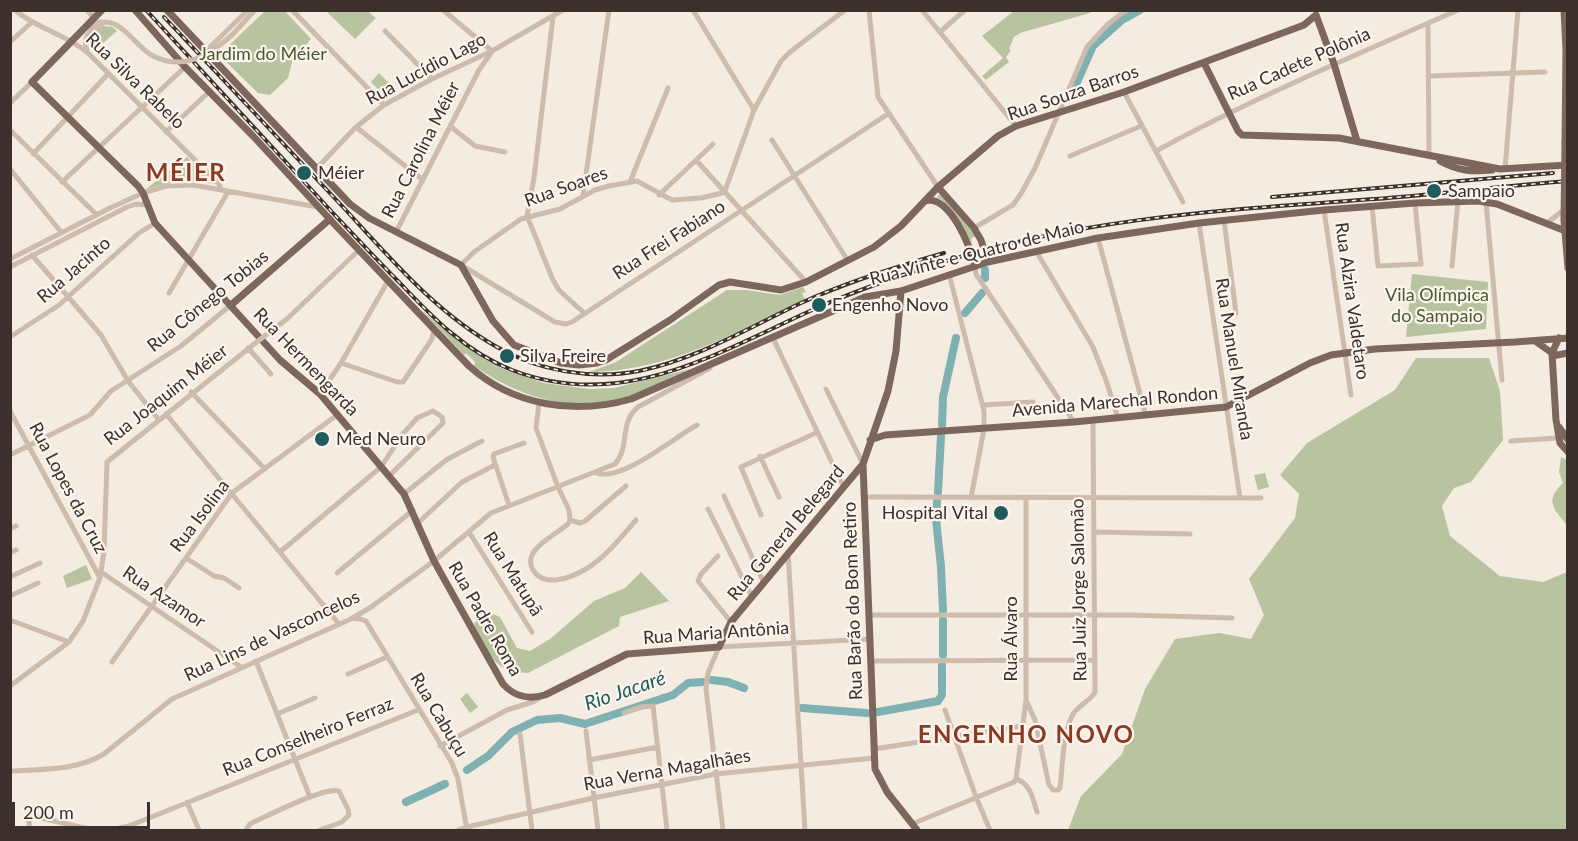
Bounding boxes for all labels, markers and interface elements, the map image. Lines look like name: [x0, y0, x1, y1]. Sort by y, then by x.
street label: Rua Cadete Polônia: [1224, 23, 1374, 105]
street label: Rua Silva Rabelo: [81, 28, 189, 134]
street label: Rua Lucídio Lago: [362, 28, 490, 110]
park label: Jardim do Méier: [199, 43, 327, 65]
street label: Rua Souza Barros: [1005, 60, 1141, 126]
street label: Rua Carolina Méier: [377, 78, 465, 222]
district label: MÉIER: [146, 159, 226, 187]
place label: Méier: [318, 162, 364, 184]
street label: Rua Soares: [522, 162, 610, 212]
marker: Méier: [295, 164, 313, 182]
place label: Sampaio: [1448, 180, 1515, 202]
marker: Sampaio: [1425, 182, 1443, 200]
street label: Rua Frei Fabiano: [609, 196, 729, 284]
street label: Rua Vinte e Quatro de Maio: [868, 216, 1086, 290]
street label: Rua Alzira Valdetaro: [1330, 221, 1374, 381]
street label: Rua Jacinto: [33, 232, 115, 308]
street label: Rua Cônego Tobias: [143, 245, 273, 357]
street label: Rua Manuel Miranda: [1211, 276, 1257, 442]
park label: Vila Olímpica do Sampaio: [1385, 284, 1489, 326]
place label: Engenho Novo: [832, 294, 948, 316]
marker: Engenho Novo: [810, 296, 828, 314]
street label: Rua Hermengarda: [249, 303, 363, 421]
street label: Rua Joaquim Méier: [100, 340, 232, 450]
place label: Silva Freire: [520, 345, 606, 367]
marker: Silva Freire: [498, 347, 516, 365]
street label: Avenida Marechal Rondon: [1011, 382, 1219, 422]
street label: Rua Lopes da Cruz: [24, 419, 112, 557]
place label: Med Neuro: [336, 428, 426, 450]
marker: Med Neuro: [313, 430, 331, 448]
street label: Rua General Belegard: [723, 461, 849, 605]
street label: Rua Isolina: [166, 476, 234, 556]
street label: Rua Juiz Jorge Salomão: [1067, 498, 1091, 682]
street label: Rua Barão do Bom Retiro: [839, 501, 867, 701]
place label: Hospital Vital: [882, 502, 988, 524]
marker: Hospital Vital: [992, 504, 1010, 522]
street label: Rua Matupã: [479, 528, 547, 620]
street label: Rua Padre Roma: [443, 558, 527, 680]
street label: Rua Azamor: [118, 561, 210, 633]
street label: Rua Lins de Vasconcelos: [181, 586, 363, 686]
street label: Rua Álvaro: [1000, 596, 1022, 682]
street label: Rua Maria Antônia: [642, 617, 790, 649]
water label: Rio Jacaré: [581, 666, 669, 716]
street label: Rua Cabuçu: [405, 669, 473, 761]
street label: Rua Conselheiro Ferraz: [220, 693, 396, 781]
district label: ENGENHO NOVO: [918, 721, 1134, 749]
street label: Rua Verna Magalhães: [582, 745, 752, 795]
scale bar: [15, 790, 153, 828]
text: 200 m: [23, 801, 74, 823]

